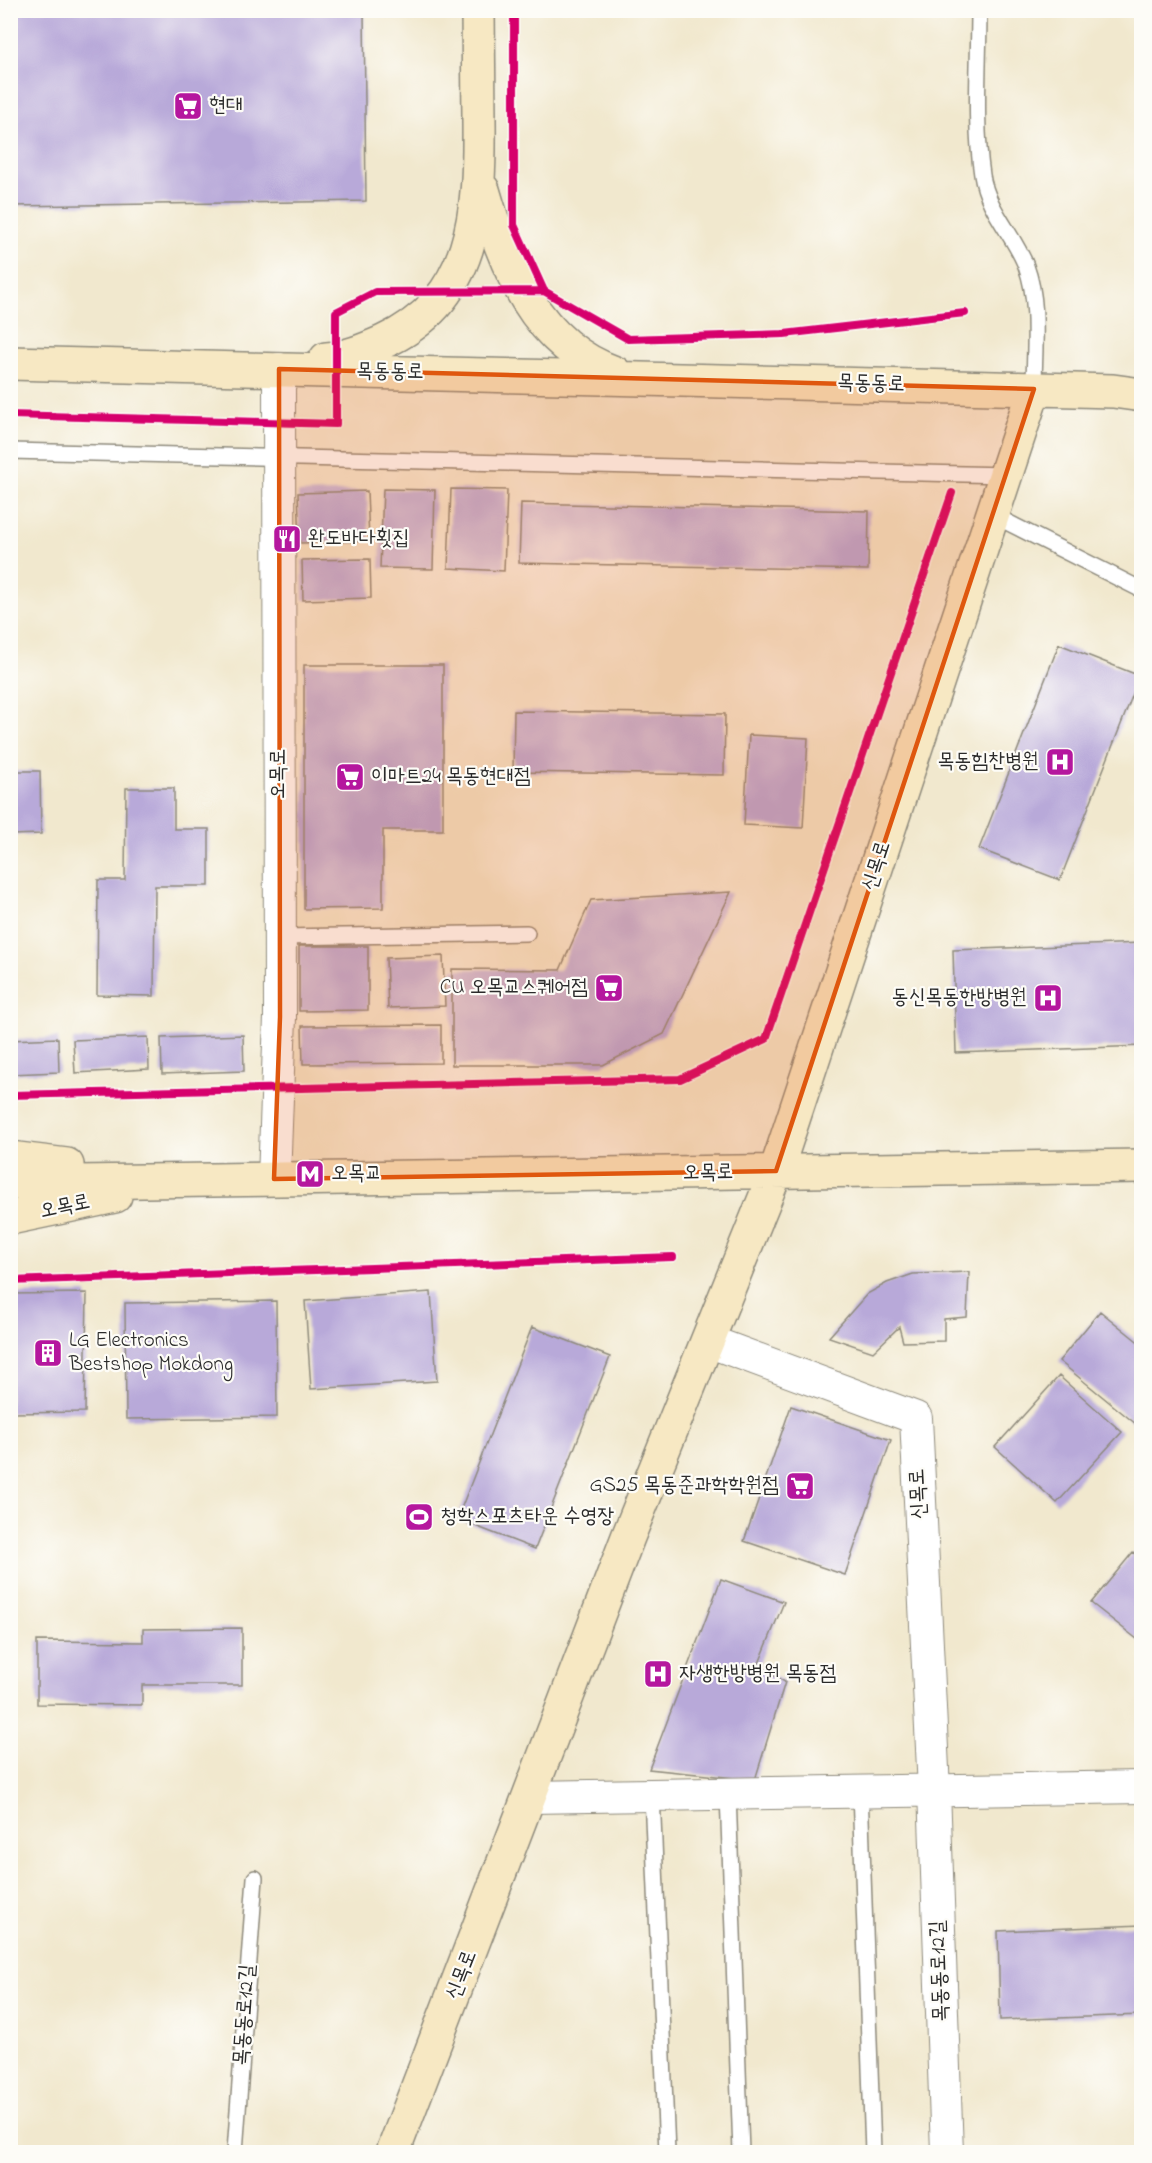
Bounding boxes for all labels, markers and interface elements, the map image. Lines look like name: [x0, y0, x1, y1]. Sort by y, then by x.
supermarket icon: 현대: [172, 90, 204, 122]
place label: 현대: [209, 91, 243, 121]
street label: 목동동로: [356, 356, 424, 388]
street label: 목동동로: [837, 368, 905, 400]
restaurant icon: 완도바다횟집: [271, 523, 303, 555]
place label: 완도바다횟집: [308, 524, 409, 554]
hospital icon: 목동힘찬병원: [1044, 746, 1076, 778]
place label: 목동힘찬병원: [938, 747, 1039, 777]
street label: 오목로: [264, 749, 294, 799]
supermarket icon: 이마트24 목동현대점: [334, 761, 366, 793]
place label: 이마트24 목동현대점: [371, 762, 531, 792]
street label: 신목로: [855, 837, 899, 895]
supermarket icon: CU 오목교스퀘어점: [593, 972, 625, 1004]
place label: CU 오목교스퀘어점: [440, 973, 588, 1003]
hospital icon: 동신목동한방병원: [1032, 982, 1064, 1014]
place label: 동신목동한방병원: [892, 983, 1027, 1013]
metro station icon: 오목교: [294, 1158, 326, 1190]
street label: 오목로: [682, 1158, 734, 1188]
place label: 오목교: [331, 1159, 382, 1189]
street label: 오목로: [37, 1187, 93, 1227]
place label: LG Electronics Bestshop Mokdong: [68, 1326, 233, 1382]
building icon: LG Electronics Bestshop Mokdong: [32, 1337, 64, 1369]
street label: 신목로: [903, 1468, 935, 1520]
supermarket icon: GS25 목동준과학학원점: [784, 1470, 816, 1502]
place label: GS25 목동준과학학원점: [589, 1471, 779, 1501]
sports icon: 청학스포츠타운 수영장: [403, 1501, 435, 1533]
place label: 청학스포츠타운 수영장: [440, 1502, 614, 1532]
hospital icon: 자생한방병원 목동점: [642, 1658, 674, 1690]
place label: 자생한방병원 목동점: [679, 1659, 836, 1689]
street label: 목동동로12길: [923, 1920, 957, 2022]
street label: 신목로: [439, 1946, 485, 2004]
street label: 목동동로12길: [226, 1963, 264, 2067]

